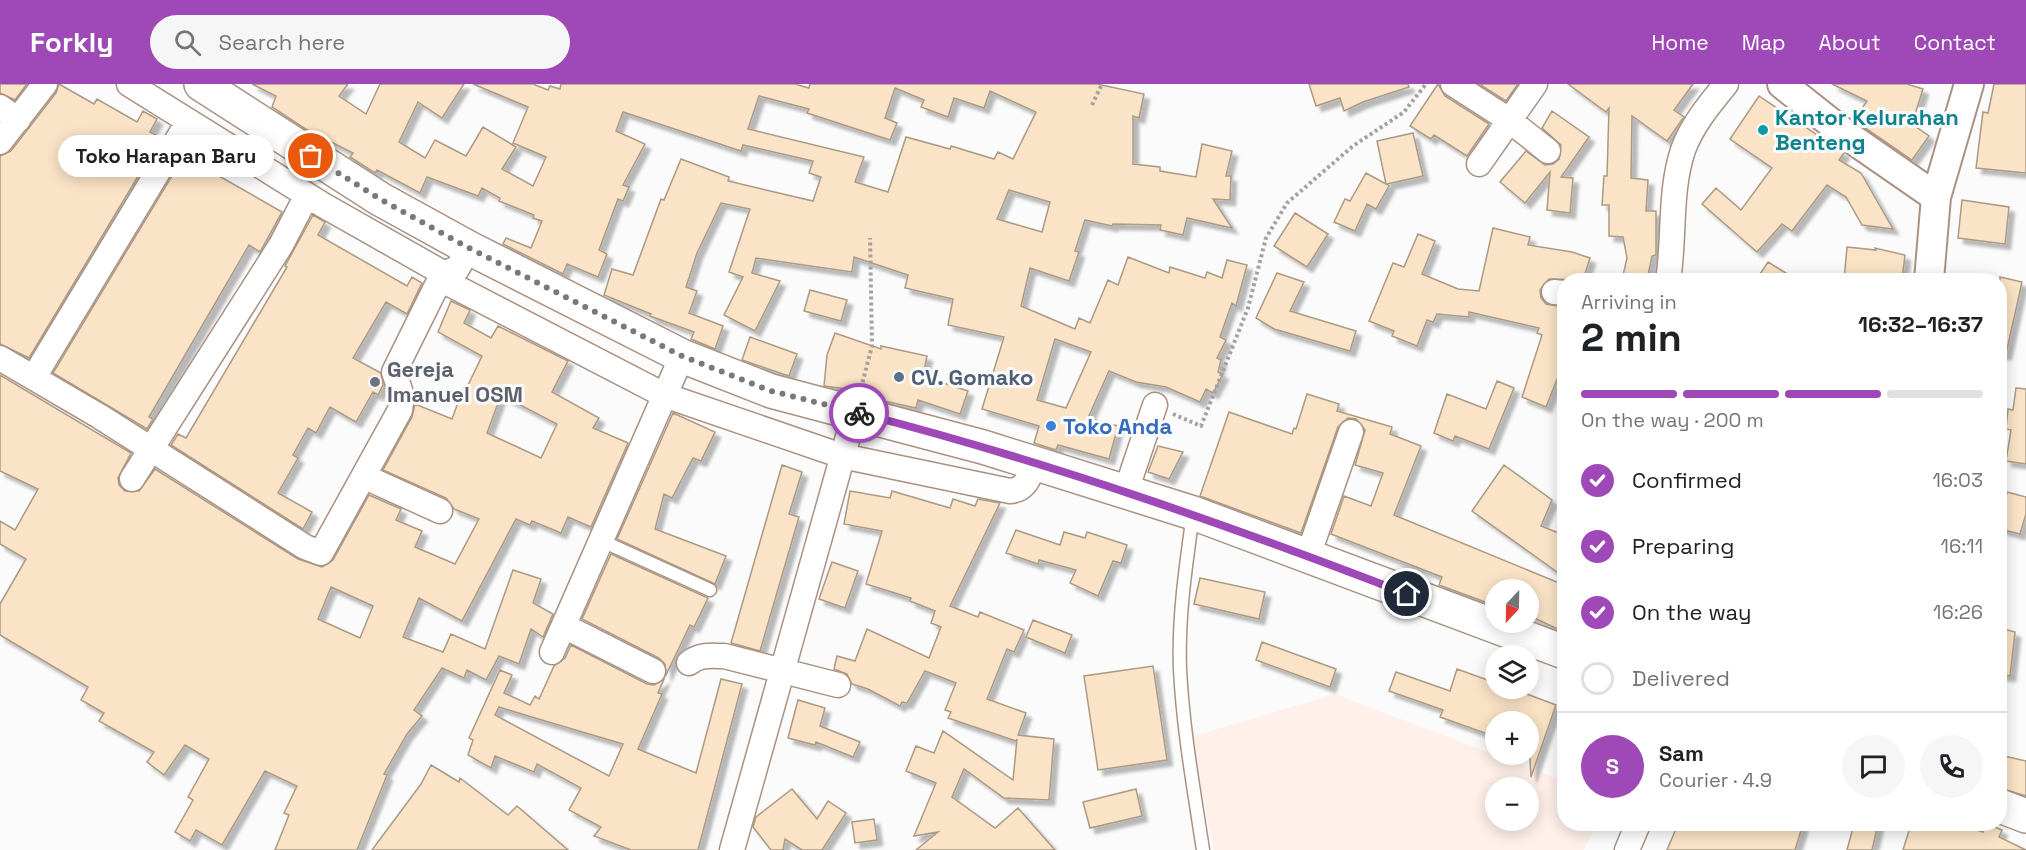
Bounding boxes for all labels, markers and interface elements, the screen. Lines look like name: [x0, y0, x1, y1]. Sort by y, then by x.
search box: [150, 15, 570, 69]
text: Forkly: [30, 24, 114, 60]
icon: search: [171, 26, 204, 59]
text: Search here: [219, 28, 345, 56]
text: Home: [1651, 29, 1709, 56]
text: Map: [1742, 29, 1786, 56]
text: About: [1819, 29, 1881, 56]
text: Contact: [1914, 29, 1996, 56]
place label: Kantor Kelurahan Benteng: [1775, 103, 1959, 156]
marker: Kantor Kelurahan Benteng: [1756, 123, 1770, 137]
pin: [285, 130, 336, 181]
callout: Toko Harapan Baru: [59, 135, 275, 177]
icon: bag: [294, 139, 327, 172]
text: Toko Harapan Baru: [76, 143, 256, 169]
text: Arriving in: [1581, 289, 1677, 315]
text: 16:32–16:37: [1858, 310, 1983, 338]
text: 2 min: [1581, 313, 1682, 362]
place label: Gereja Imanuel OSM: [387, 355, 523, 408]
place label: CV. Gomako: [911, 363, 1033, 391]
marker: CV. Gomako: [892, 370, 906, 384]
marker: Gereja Imanuel OSM: [368, 375, 382, 389]
courier: [829, 383, 889, 443]
icon: bike: [843, 397, 876, 430]
text: On the way · 200 m: [1581, 407, 1764, 433]
place label: Toko Anda: [1063, 412, 1172, 440]
marker: Toko Anda: [1044, 419, 1058, 433]
icon: check: [1581, 464, 1614, 497]
text: Confirmed: [1632, 466, 1742, 494]
text: 16:03: [1932, 467, 1983, 493]
icon: check: [1581, 530, 1614, 563]
text: Preparing: [1632, 532, 1734, 560]
text: 16:11: [1941, 533, 1983, 559]
pin: [1381, 568, 1432, 619]
icon: home: [1390, 577, 1423, 610]
north arrow: [1485, 579, 1539, 633]
map controls: [1485, 579, 1539, 831]
icon: check: [1581, 596, 1614, 629]
text: On the way: [1632, 598, 1751, 626]
text: 16:26: [1933, 599, 1983, 625]
button: layers: [1485, 645, 1539, 699]
text: Delivered: [1632, 664, 1730, 692]
button: +: [1485, 711, 1539, 765]
button: chat: [1842, 735, 1905, 798]
button: phone: [1920, 735, 1983, 798]
text: Sam: [1659, 739, 1704, 767]
text: S: [1606, 752, 1619, 780]
text: Courier · 4.9: [1659, 767, 1772, 793]
button: −: [1485, 777, 1539, 831]

